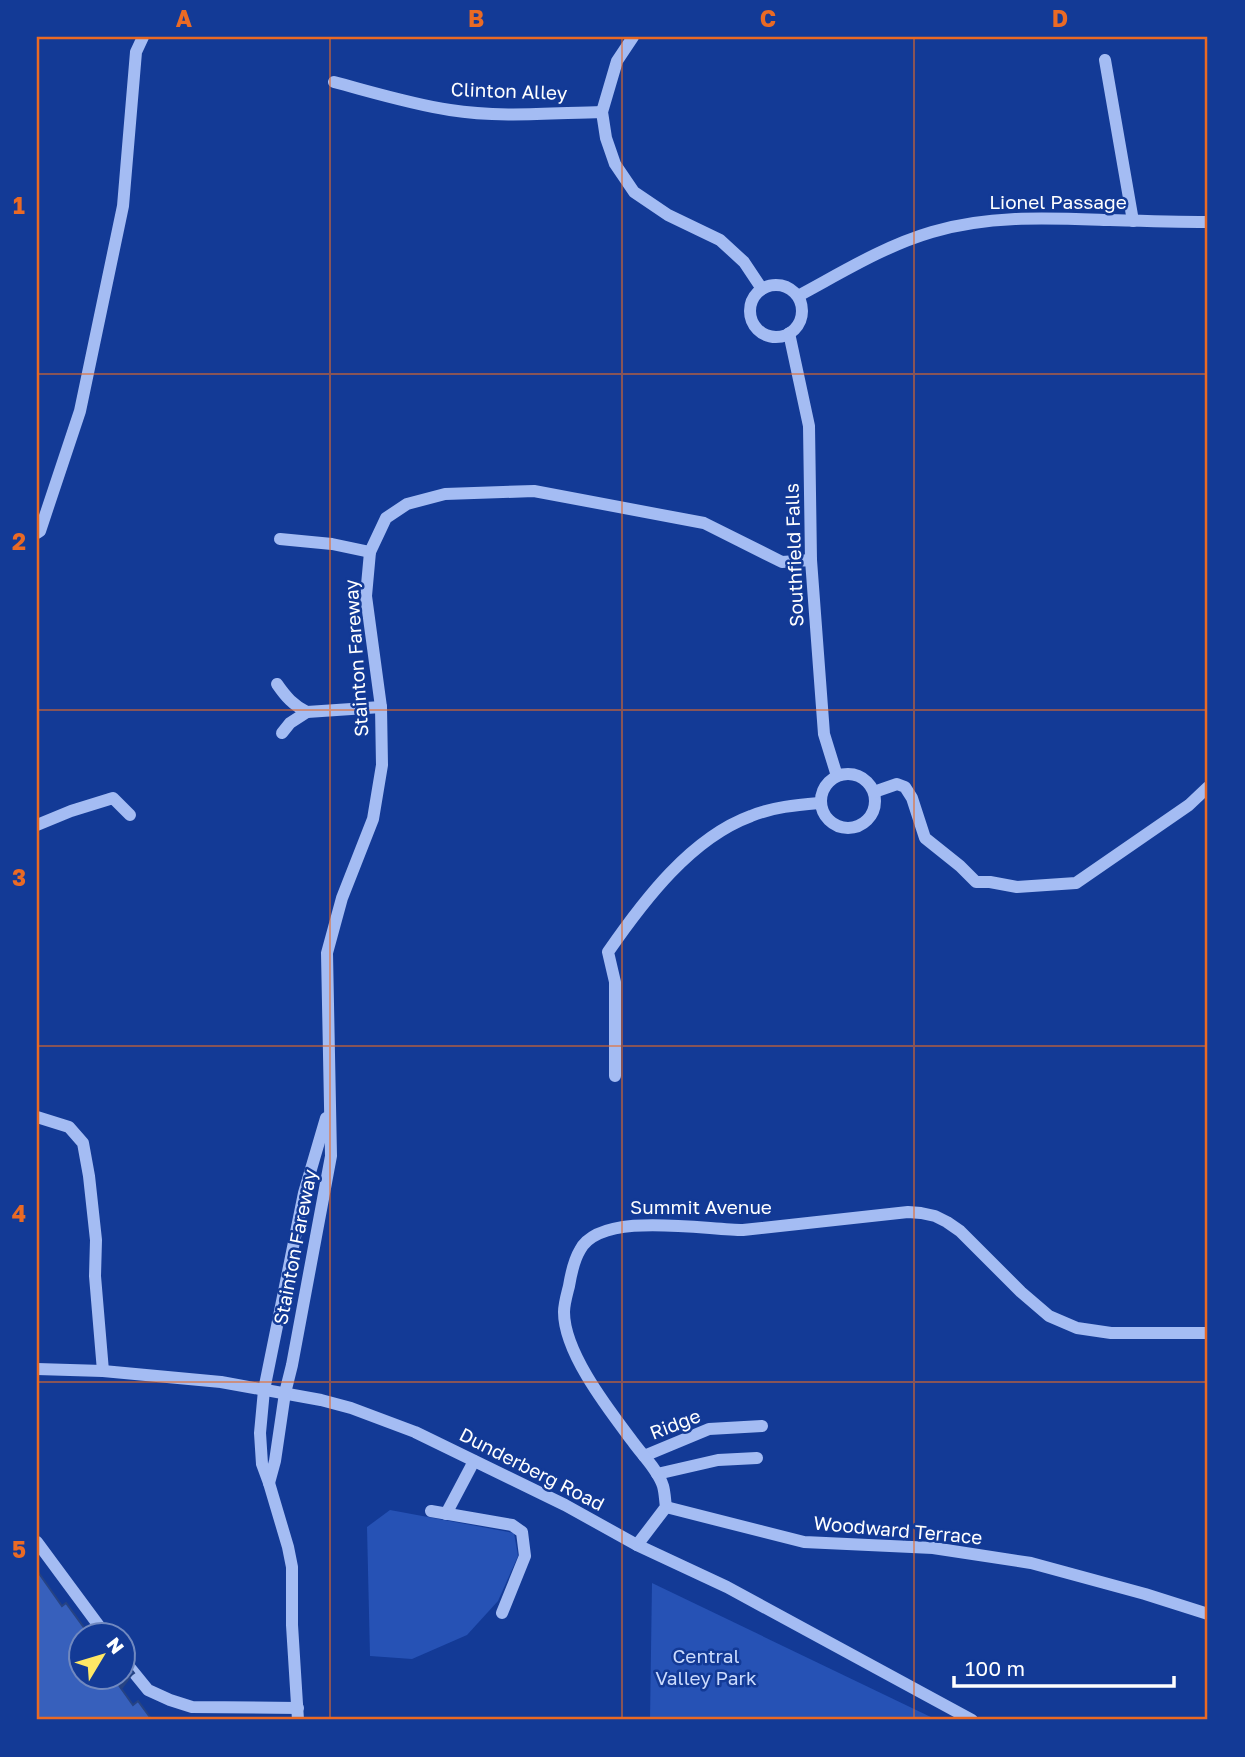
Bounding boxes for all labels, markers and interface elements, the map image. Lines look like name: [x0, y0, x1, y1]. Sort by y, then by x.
text: A: [176, 4, 193, 32]
text: B: [468, 4, 484, 32]
text: C: [760, 4, 776, 32]
text: D: [1052, 4, 1068, 32]
street label: Clinton Alley: [450, 77, 568, 104]
street label: Lionel Passage: [989, 190, 1127, 213]
text: 1: [13, 191, 25, 219]
street label: Southfield Falls: [780, 483, 807, 627]
text: 2: [12, 527, 26, 555]
street label: Stainton Fareway: [338, 578, 372, 738]
text: 3: [12, 863, 26, 891]
street label: Stainton Fareway: [268, 1167, 321, 1327]
street label: Summit Avenue: [630, 1195, 772, 1218]
text: 4: [12, 1199, 26, 1227]
street label: Ridge: [646, 1403, 703, 1444]
street label: Dunderberg Road: [456, 1422, 609, 1515]
street label: Woodward Terrace: [813, 1511, 983, 1548]
text: 5: [12, 1535, 26, 1563]
north arrow: [66, 1620, 136, 1690]
text: N: [102, 1632, 129, 1658]
park label: Central Valley Park: [655, 1644, 757, 1689]
scale bar: [954, 1645, 1175, 1689]
text: 100 m: [965, 1655, 1025, 1681]

